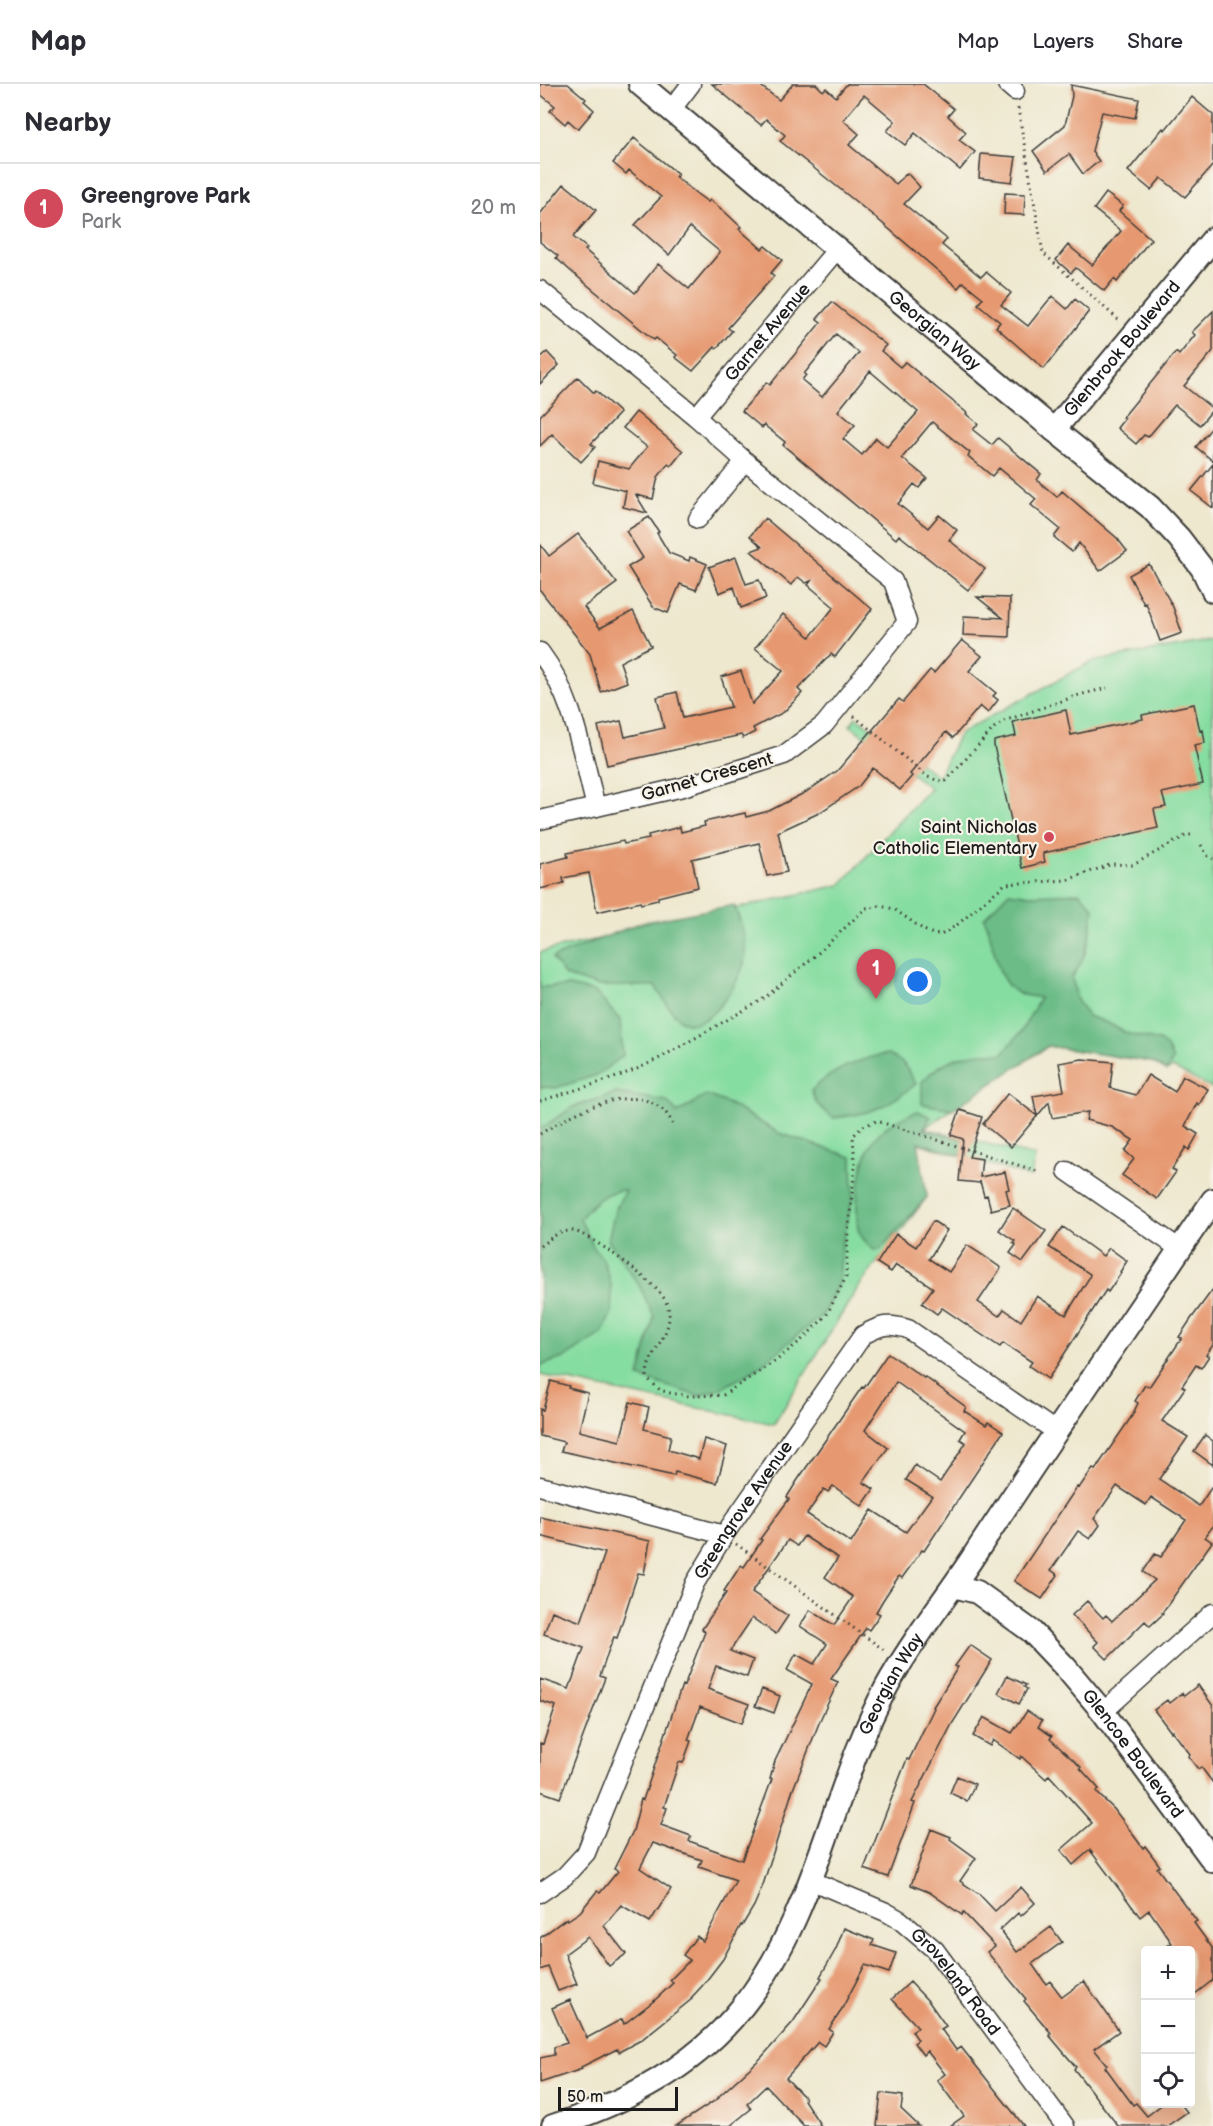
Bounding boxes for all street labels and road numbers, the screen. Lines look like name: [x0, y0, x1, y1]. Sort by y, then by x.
street label: Glenbrook Boulevard: [1059, 276, 1185, 421]
street label: Garnet Avenue: [720, 278, 815, 385]
street label: Georgian Way: [884, 286, 986, 375]
street label: Garnet Crescent: [639, 748, 776, 806]
street label: Greengrove Avenue: [689, 1436, 797, 1583]
street label: Georgian Way: [855, 1628, 928, 1738]
street label: Glencoe Boulevard: [1078, 1685, 1188, 1822]
street label: Groveland Road: [906, 1923, 1005, 2039]

